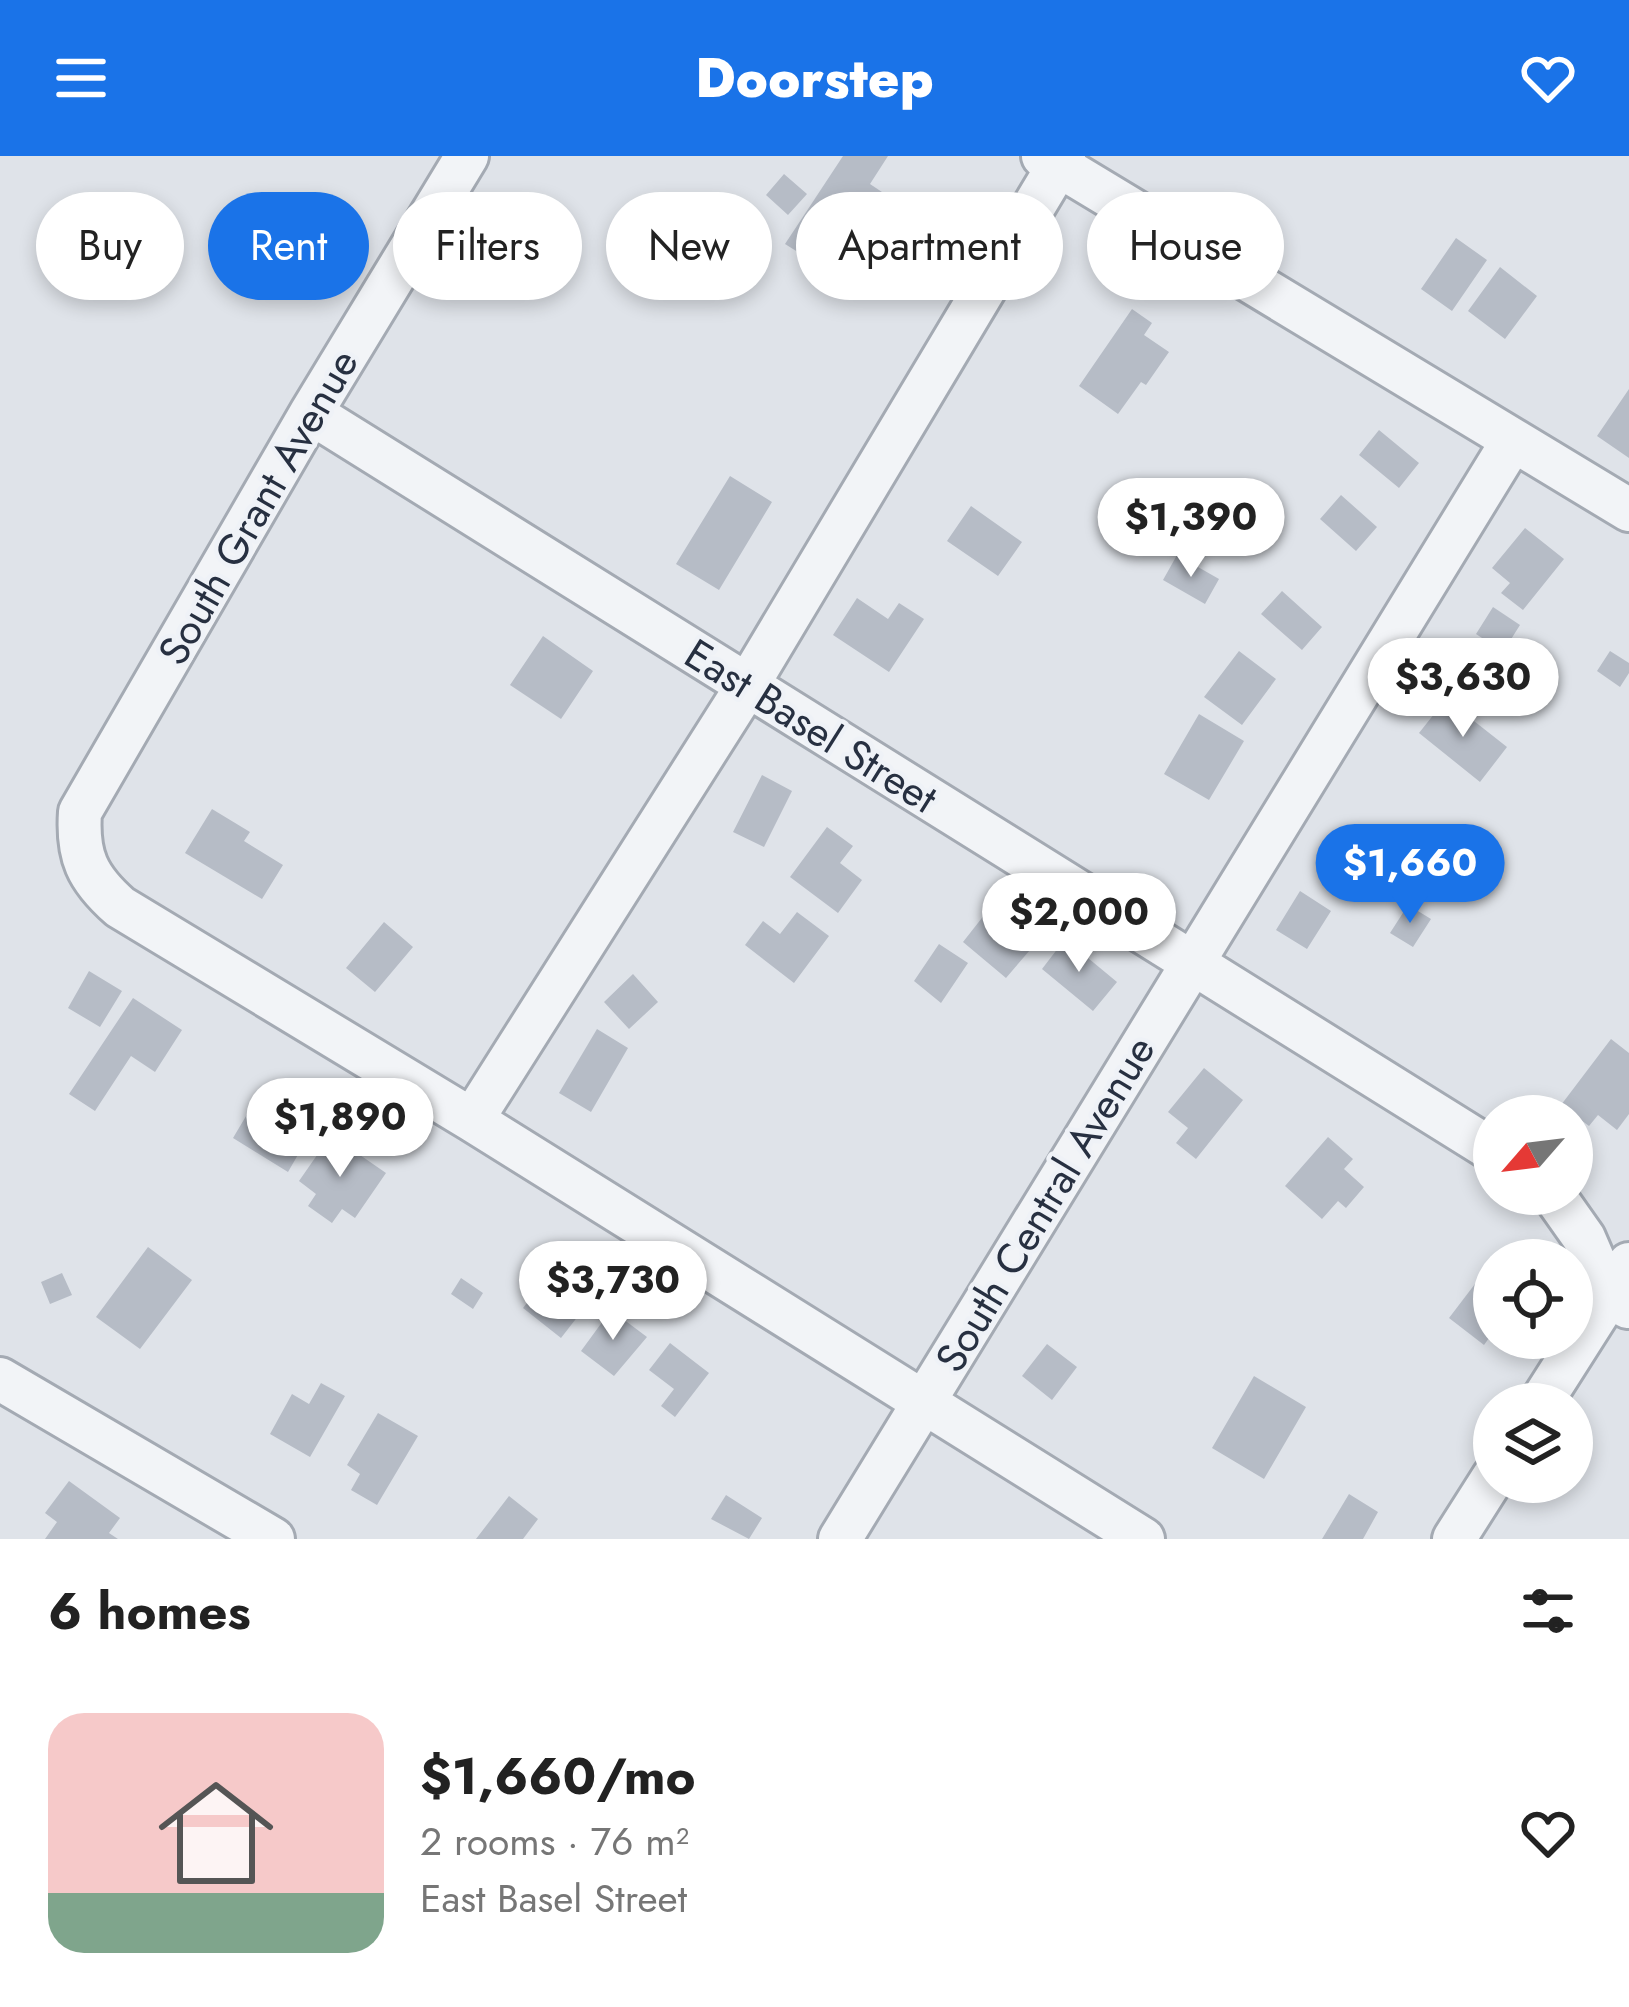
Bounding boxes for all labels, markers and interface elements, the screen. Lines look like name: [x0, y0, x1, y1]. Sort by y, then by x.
text: Doorstep: [695, 39, 934, 117]
icon: menu: [48, 45, 114, 111]
icon: heart: [1515, 45, 1581, 111]
chip: Buy: [36, 192, 184, 300]
chip: Rent: [208, 192, 369, 300]
chip: Filters: [393, 192, 582, 300]
chip: New: [606, 192, 772, 300]
chip: Apartment: [796, 192, 1063, 300]
chip: House: [1087, 192, 1284, 300]
street label: South Grant Avenue: [143, 338, 373, 676]
pin: $1,390: [1093, 478, 1289, 580]
text: $1,390: [1125, 488, 1257, 545]
street label: East Basel Street: [673, 624, 949, 828]
pin: $3,630: [1365, 638, 1561, 740]
text: $3,630: [1395, 648, 1531, 705]
pin: $1,660: [1312, 824, 1508, 926]
text: $1,660: [1343, 834, 1477, 891]
pin: $2,000: [981, 873, 1177, 975]
text: $2,000: [1009, 883, 1149, 940]
street label: South Central Avenue: [920, 1024, 1170, 1384]
pin: $1,890: [242, 1078, 438, 1180]
text: $1,890: [273, 1088, 407, 1145]
north arrow: [1473, 1095, 1593, 1215]
map controls: [1473, 1095, 1593, 1503]
button: locate: [1473, 1239, 1593, 1359]
pin: $3,730: [515, 1241, 711, 1343]
text: $3,730: [546, 1251, 680, 1308]
button: layers: [1473, 1383, 1593, 1503]
text: 6 homes: [48, 1574, 251, 1648]
icon: filters: [1515, 1578, 1581, 1644]
text: $1,660/mo: [420, 1739, 696, 1813]
icon: home: [144, 1761, 288, 1905]
icon: heart: [1515, 1800, 1581, 1866]
text: 2 rooms · 76 m²: [420, 1813, 689, 1870]
text: East Basel Street: [420, 1870, 687, 1927]

